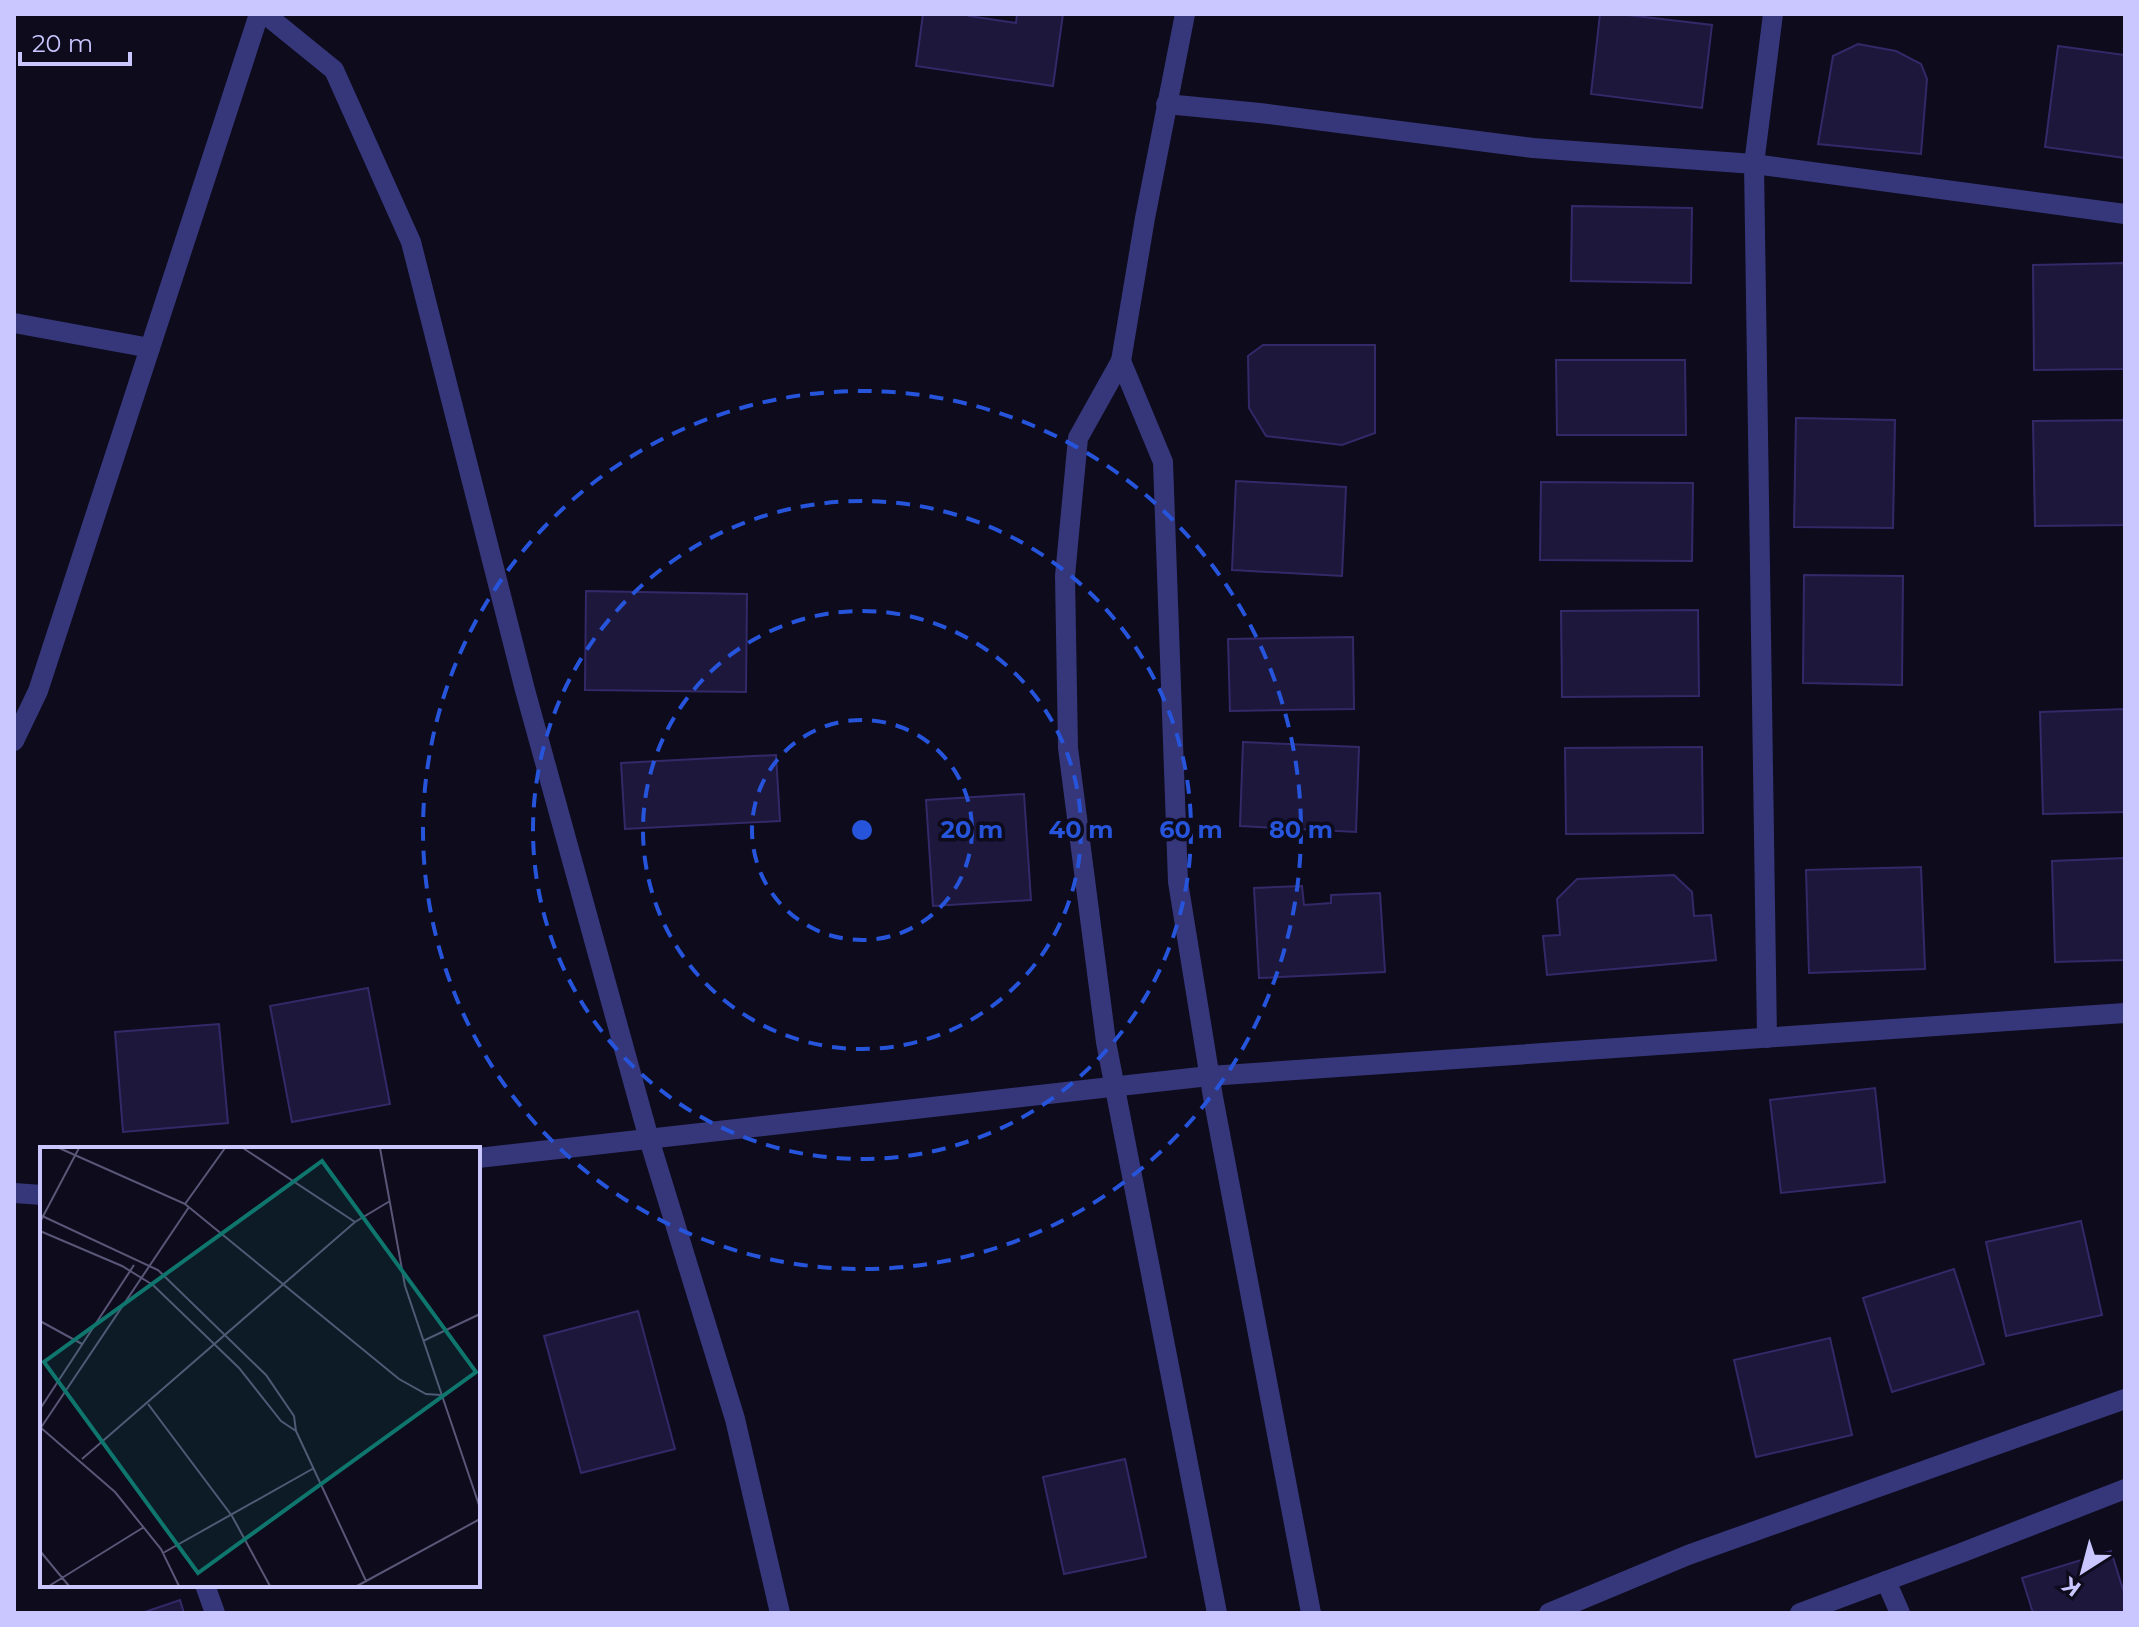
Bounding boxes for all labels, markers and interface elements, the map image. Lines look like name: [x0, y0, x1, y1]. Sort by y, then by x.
scale bar: [20, 16, 130, 66]
text: 20 m: [32, 29, 93, 58]
text: 20 m: [941, 815, 1003, 844]
text: 40 m: [1049, 815, 1113, 844]
text: 60 m: [1159, 815, 1223, 844]
text: 80 m: [1269, 815, 1333, 844]
centre of rings: [848, 816, 876, 844]
inset map: [40, 1147, 480, 1587]
north arrow: [2043, 1531, 2123, 1611]
text: K: [2056, 1571, 2086, 1602]

